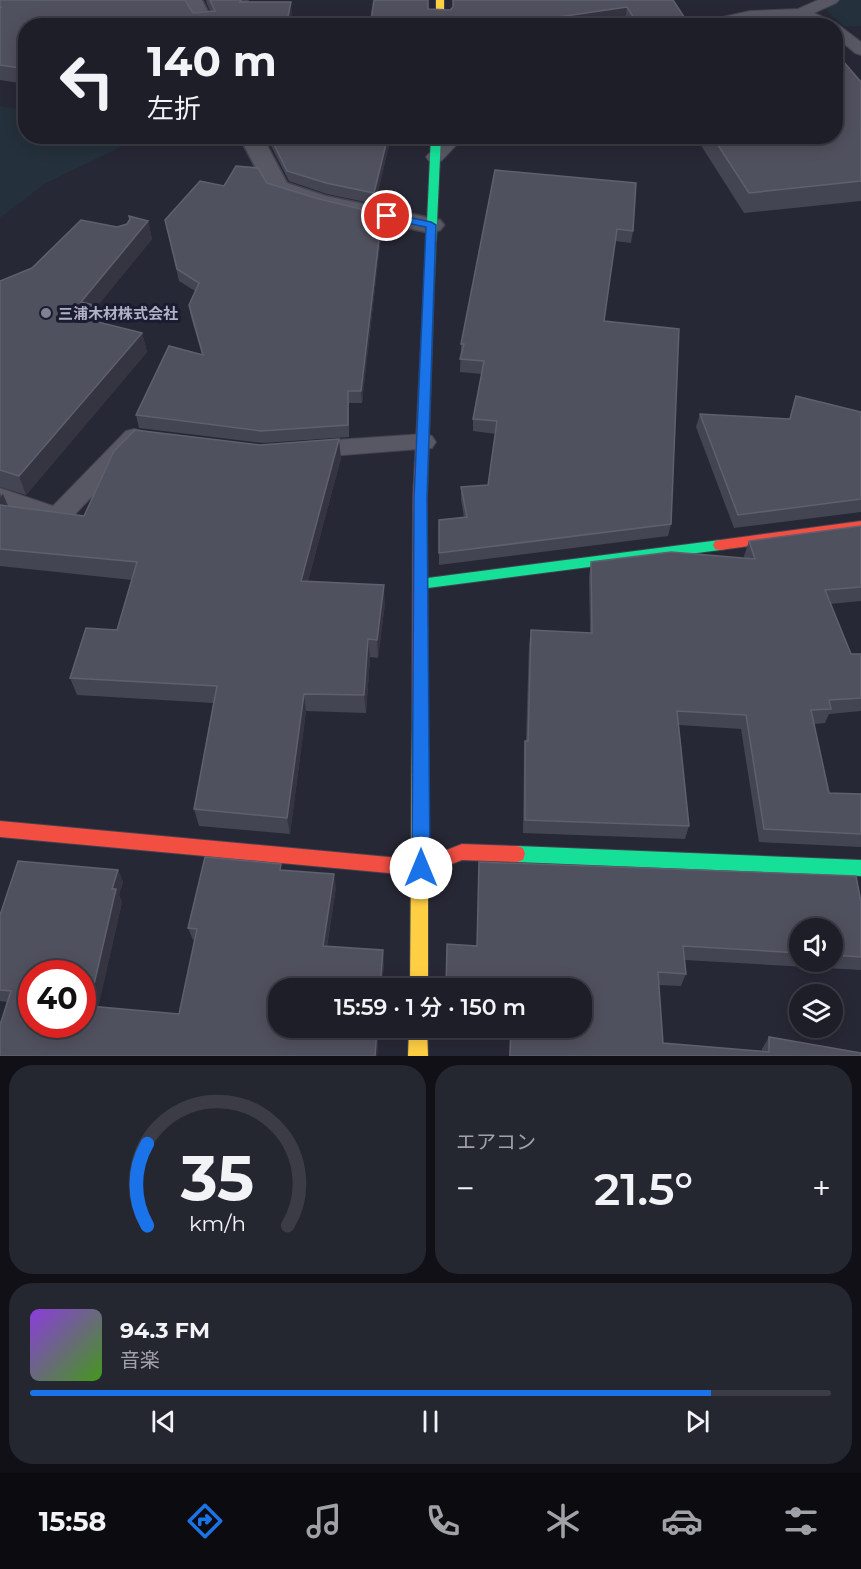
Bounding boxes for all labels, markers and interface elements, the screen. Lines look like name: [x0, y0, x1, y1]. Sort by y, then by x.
text: 140 m: [147, 35, 277, 87]
icon: left: [48, 42, 126, 120]
text: 左折: [147, 92, 201, 125]
pin: [361, 190, 412, 241]
icon: arrive: [370, 199, 403, 232]
place label: 三浦木材株式会社: [58, 304, 178, 323]
marker: 三浦木材株式会社: [39, 306, 53, 320]
position arrow: [389, 836, 453, 900]
map controls: [789, 918, 843, 1038]
button: sound: [789, 918, 843, 972]
speed limit sign: 40: [18, 960, 96, 1038]
button: layers: [789, 984, 843, 1038]
text: 15:59 · 1 分 · 150 m: [334, 994, 526, 1021]
text: エアコン: [456, 1130, 536, 1154]
text: 35: [180, 1140, 254, 1216]
text: 21.5°: [594, 1161, 693, 1216]
text: −: [456, 1168, 475, 1208]
text: +: [812, 1168, 831, 1208]
text: km/h: [189, 1211, 246, 1237]
text: 94.3 FM: [120, 1317, 210, 1344]
text: 音楽: [120, 1348, 160, 1372]
icon: previous: [147, 1405, 180, 1438]
icon: pause: [414, 1405, 447, 1438]
icon: next: [681, 1405, 714, 1438]
icon: directions: [184, 1500, 226, 1542]
icon: music: [303, 1500, 345, 1542]
icon: phone: [422, 1500, 464, 1542]
icon: climate: [542, 1500, 584, 1542]
icon: car: [661, 1500, 703, 1542]
icon: filters: [780, 1500, 822, 1542]
text: 15:58: [39, 1505, 106, 1538]

